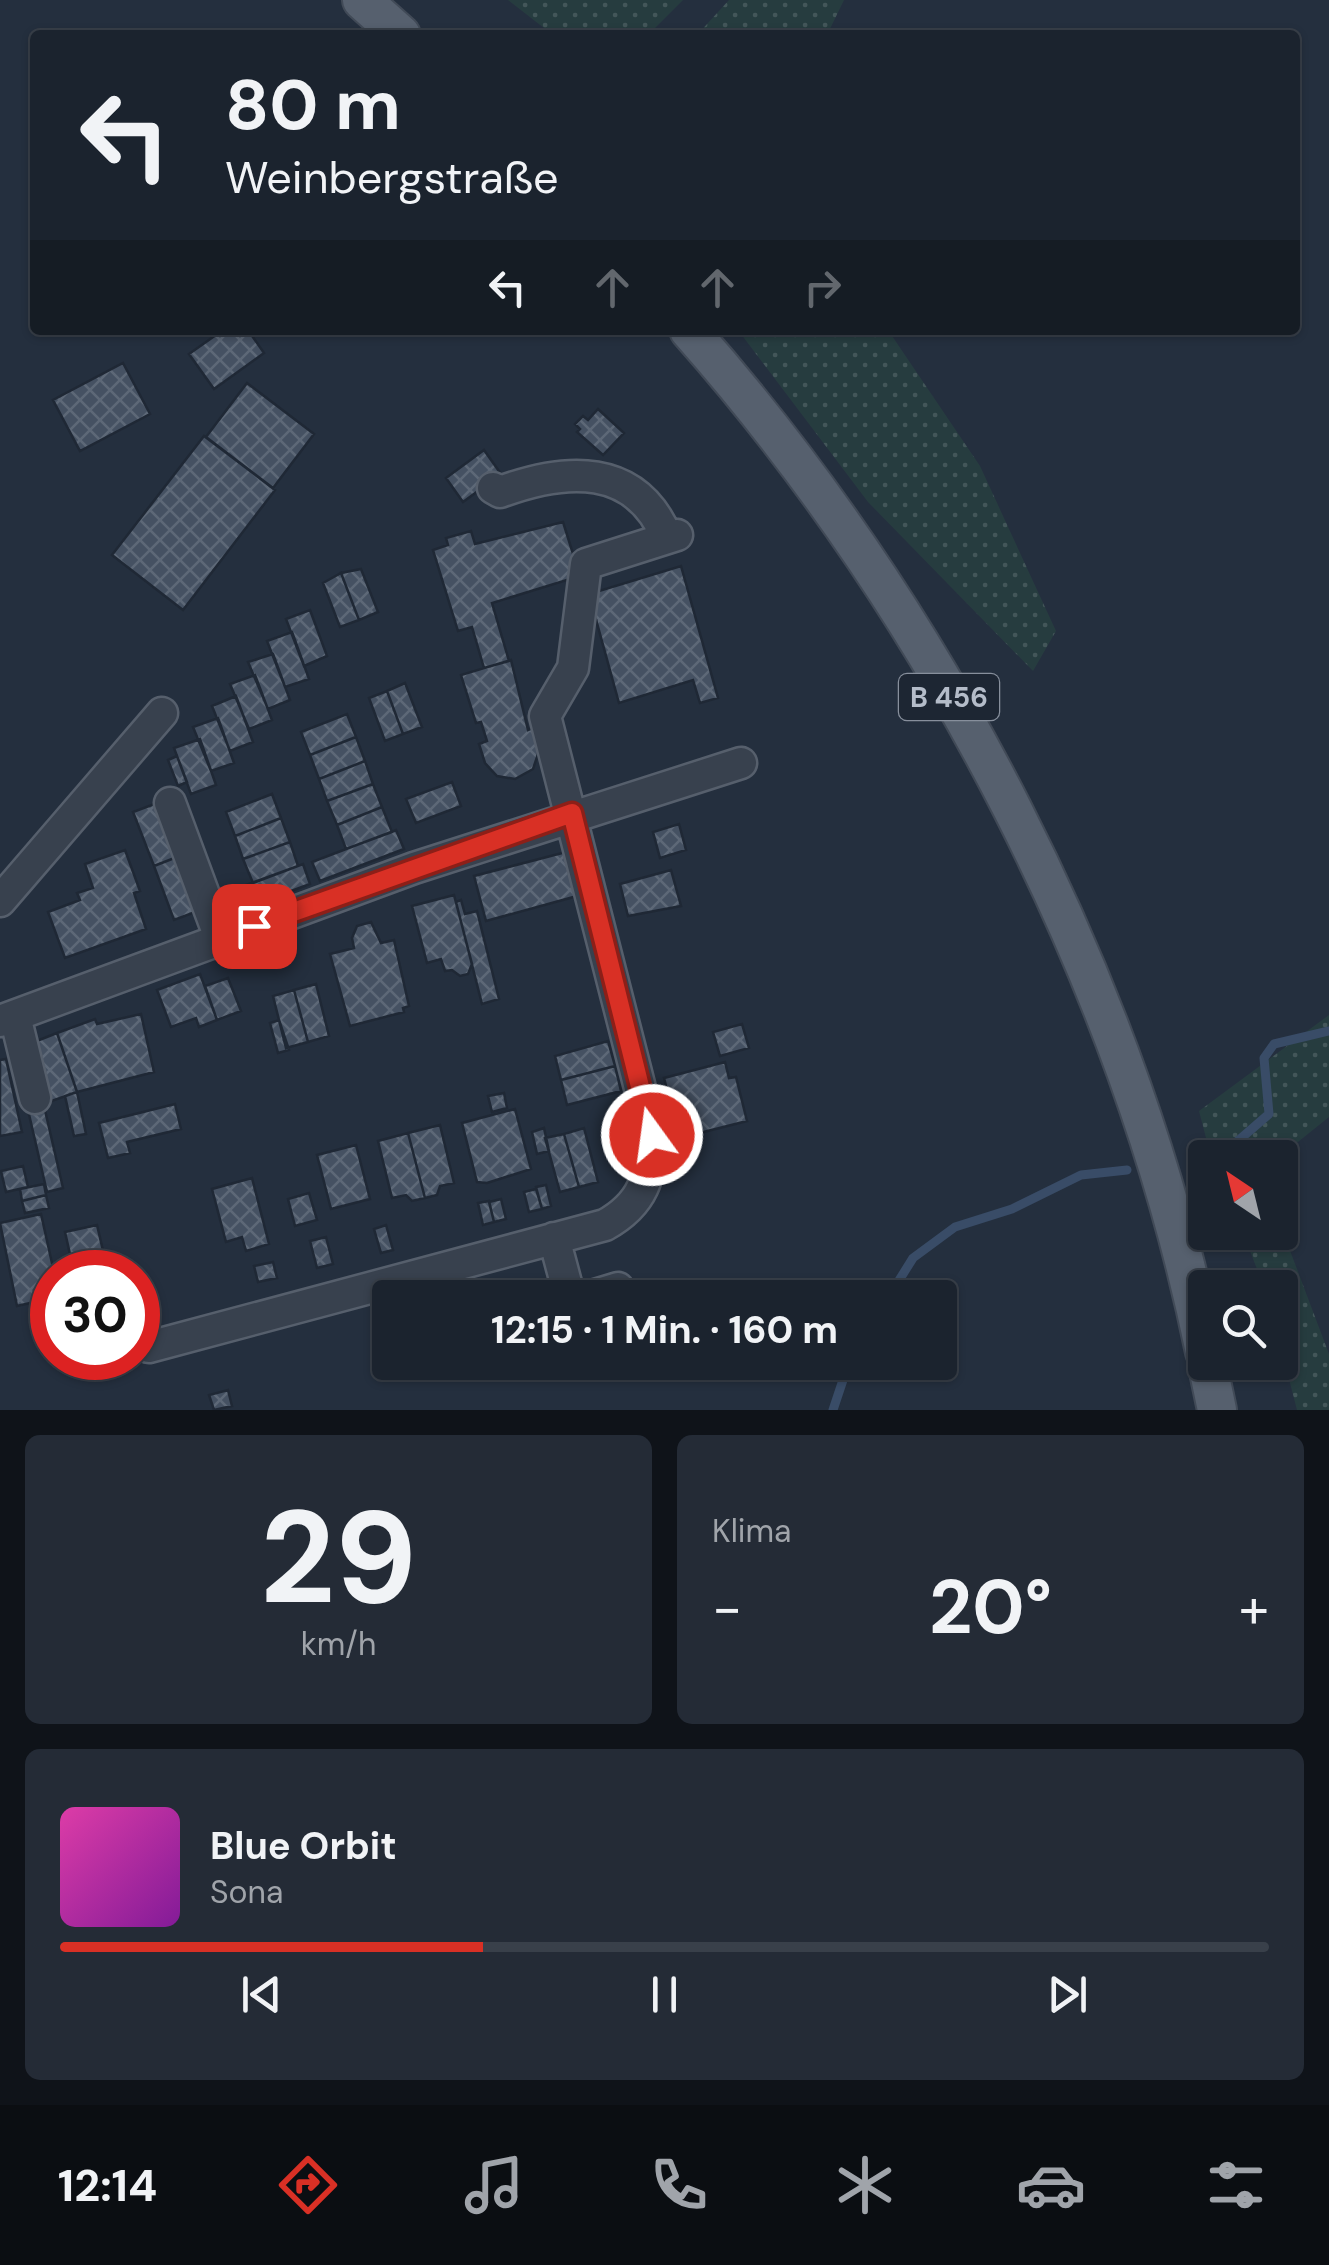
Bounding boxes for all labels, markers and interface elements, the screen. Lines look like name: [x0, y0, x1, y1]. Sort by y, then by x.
text: 80 m: [225, 60, 401, 151]
icon: left: [60, 70, 190, 200]
text: Weinbergstraße: [225, 148, 558, 207]
icon: left: [480, 260, 535, 315]
icon: ahead: [585, 260, 640, 315]
icon: ahead: [690, 260, 745, 315]
icon: right: [795, 260, 850, 315]
road number: B 456: [899, 674, 999, 720]
pin: [212, 884, 297, 969]
icon: arrive: [227, 899, 282, 954]
position arrow: [600, 1083, 704, 1187]
north arrow: [1188, 1140, 1298, 1250]
map controls: [1188, 1140, 1298, 1380]
speed limit sign: 30: [30, 1250, 160, 1380]
button: search: [1188, 1270, 1298, 1380]
text: 12:15 · 1 Min. · 160 m: [491, 1305, 838, 1355]
text: 29: [260, 1473, 417, 1642]
text: Klima: [712, 1510, 791, 1552]
text: 20°: [929, 1559, 1052, 1656]
text: −: [712, 1572, 742, 1644]
text: +: [1239, 1572, 1269, 1644]
text: km/h: [301, 1623, 376, 1665]
text: Blue Orbit: [210, 1821, 397, 1871]
text: Sona: [210, 1871, 283, 1913]
icon: previous: [234, 1967, 289, 2022]
icon: pause: [637, 1967, 692, 2022]
icon: next: [1040, 1967, 1095, 2022]
icon: directions: [273, 2150, 343, 2220]
icon: music: [459, 2150, 529, 2220]
icon: phone: [644, 2150, 714, 2220]
icon: climate: [830, 2150, 900, 2220]
icon: car: [1016, 2150, 1086, 2220]
icon: filters: [1201, 2150, 1271, 2220]
text: 12:14: [58, 2156, 157, 2215]

